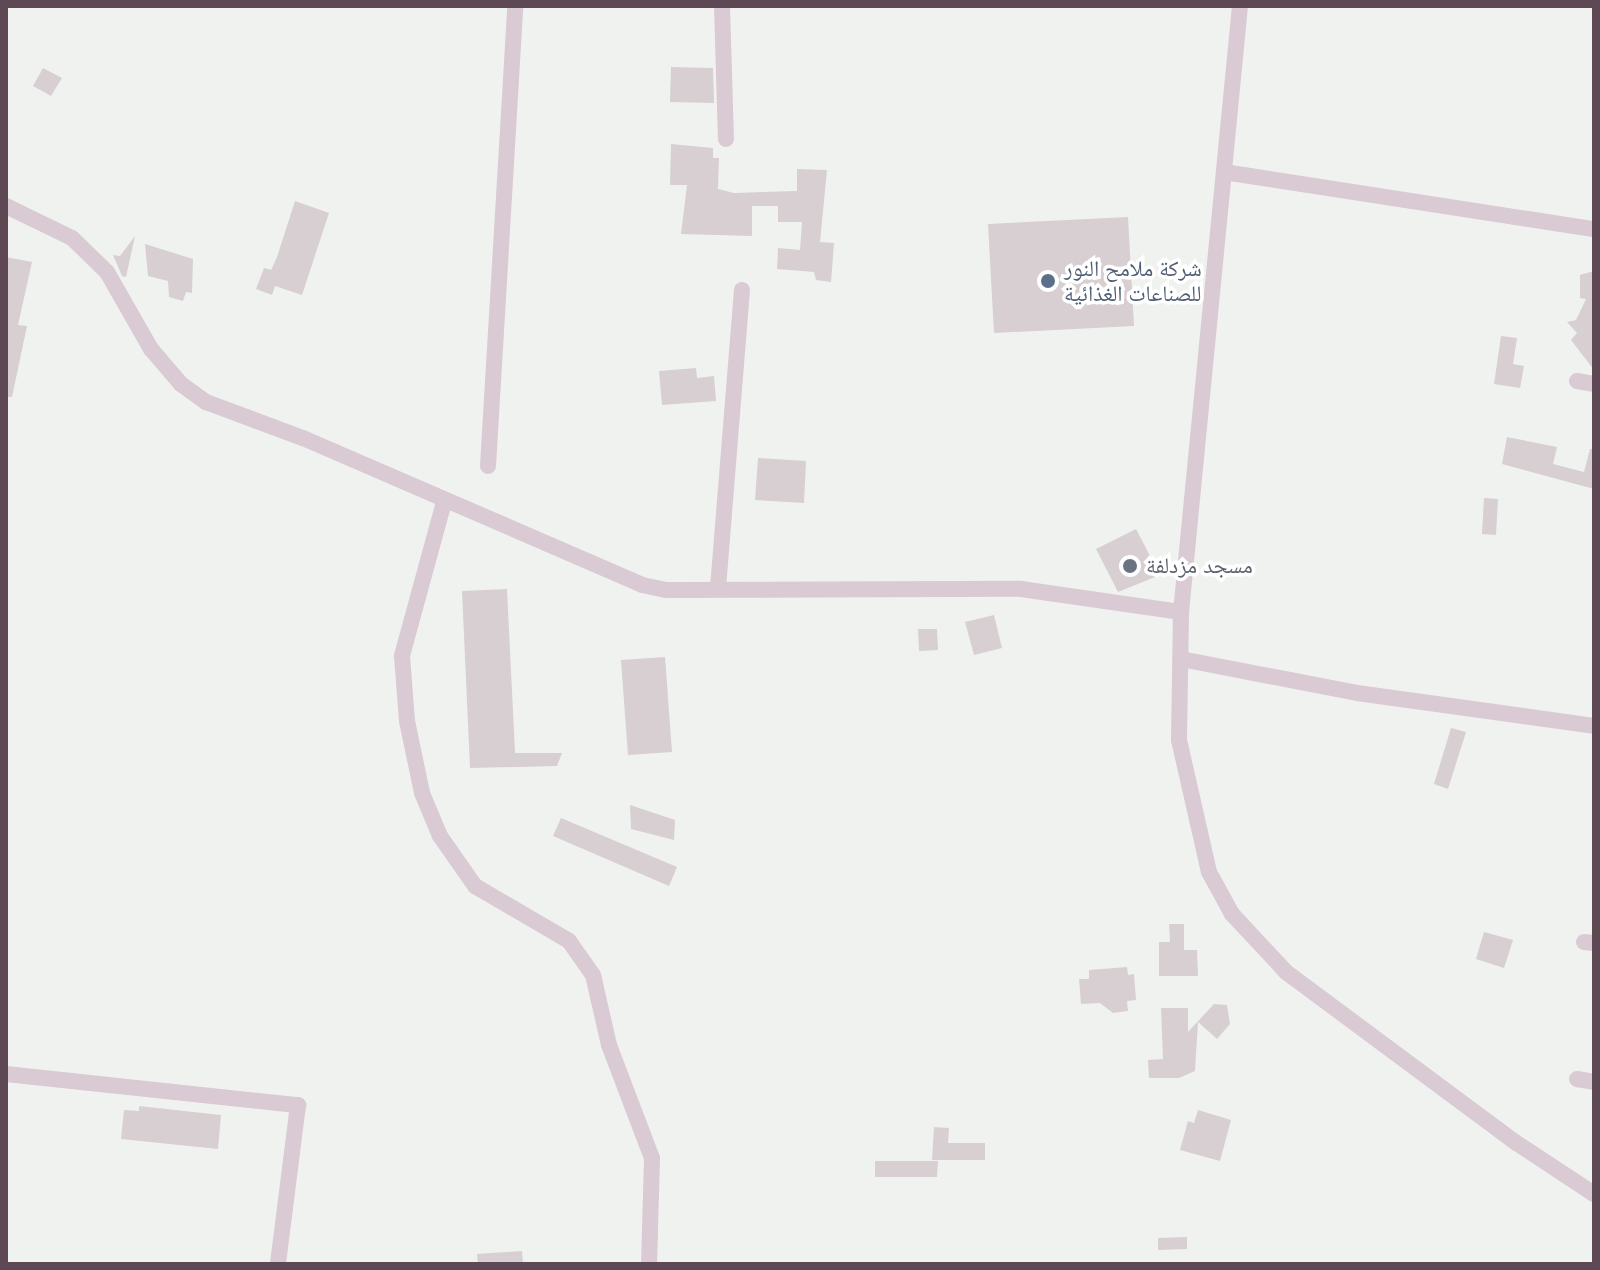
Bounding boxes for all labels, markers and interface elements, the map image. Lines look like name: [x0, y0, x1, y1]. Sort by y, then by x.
place label: شركة ملامح النور للصناعات الغذائية: [1064, 255, 1202, 306]
marker: شركة ملامح النور للصناعات الغذائية: [1039, 272, 1057, 290]
place label: مسجد مزدلفة: [1146, 553, 1253, 579]
marker: مسجد مزدلفة: [1121, 557, 1139, 575]

